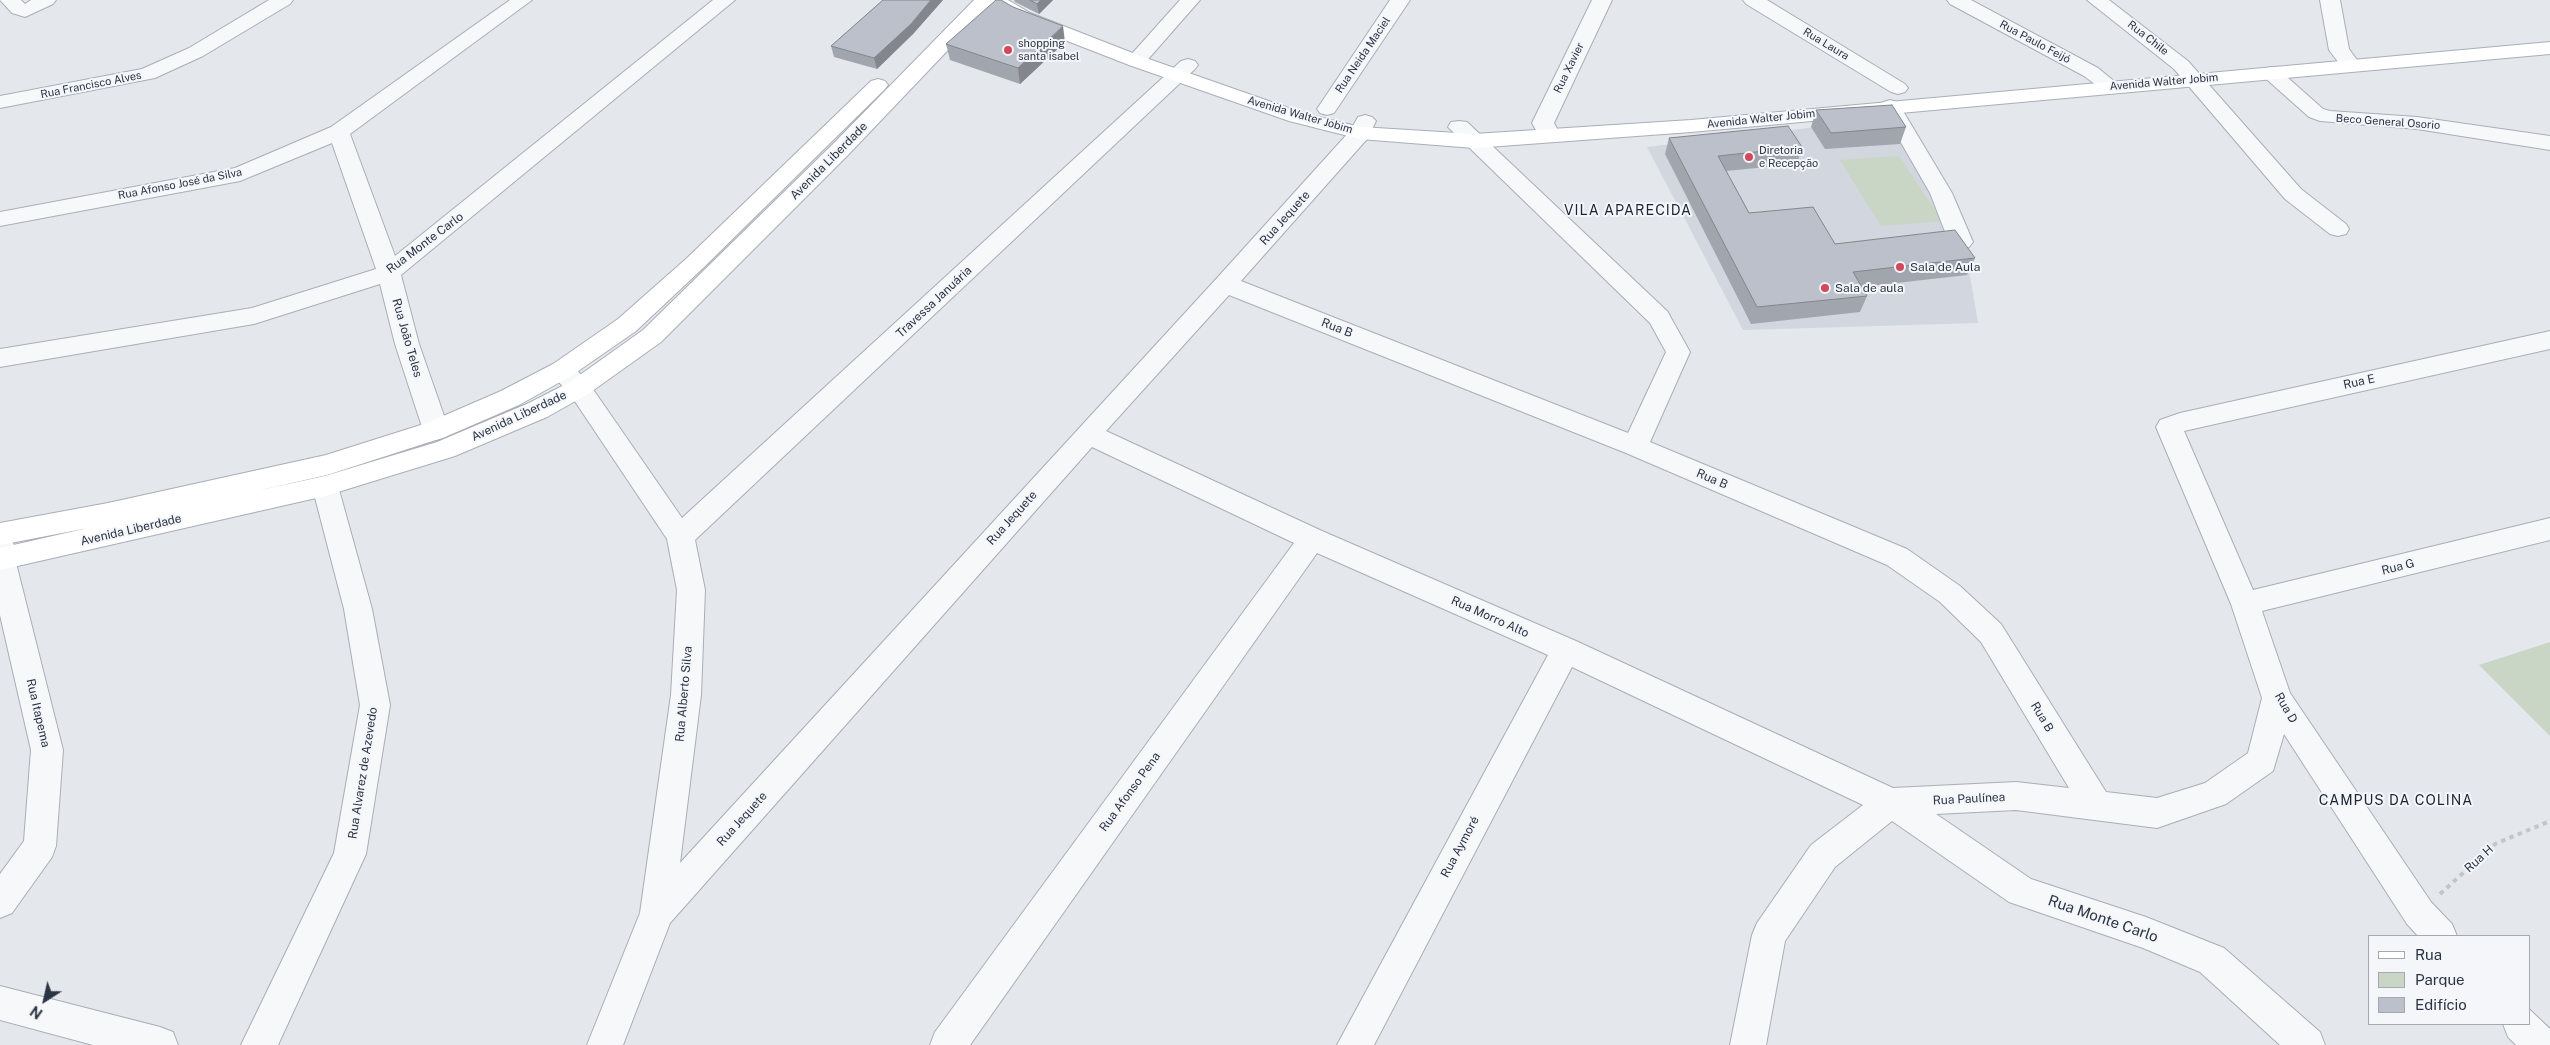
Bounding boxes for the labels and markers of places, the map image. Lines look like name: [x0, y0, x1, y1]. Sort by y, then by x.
place label: shopping santa isabel: [1018, 37, 1079, 63]
marker: shopping santa isabel: [1002, 44, 1014, 56]
place label: Diretoria e Recepção: [1759, 144, 1818, 170]
marker: Diretoria e Recepção: [1743, 151, 1755, 163]
place label: Sala de Aula: [1910, 260, 1980, 274]
marker: Sala de Aula: [1894, 261, 1906, 273]
place label: Sala de aula: [1835, 281, 1904, 295]
marker: Sala de aula: [1819, 282, 1831, 294]

